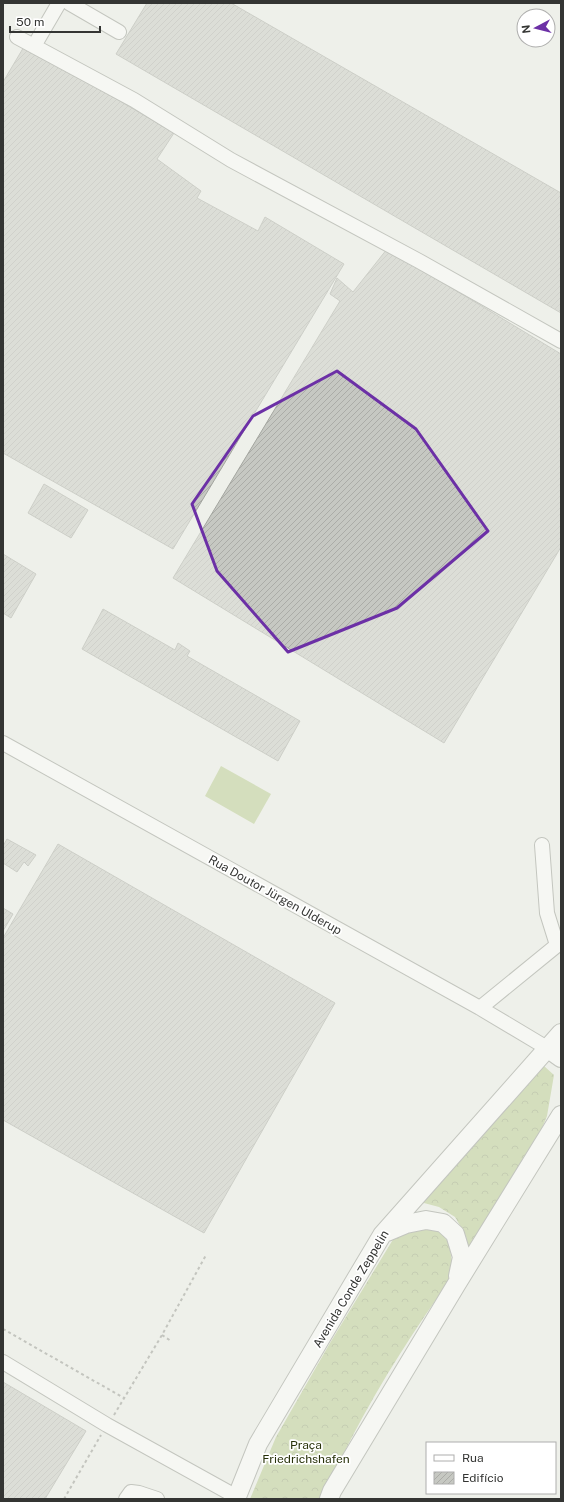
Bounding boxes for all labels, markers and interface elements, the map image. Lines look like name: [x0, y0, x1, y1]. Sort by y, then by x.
scale bar: [10, 8, 100, 34]
north arrow: [516, 8, 556, 48]
text: 50 m: [16, 15, 44, 29]
text: N: [520, 24, 533, 34]
street label: Rua Doutor Jürgen Ulderup: [206, 852, 344, 938]
street label: Avenida Conde Zeppelin: [310, 1228, 392, 1350]
park label: Praça Friedrichshafen: [262, 1438, 350, 1466]
legend: [426, 1442, 556, 1494]
text: Rua: [462, 1451, 484, 1465]
text: Edifício: [462, 1471, 504, 1485]

